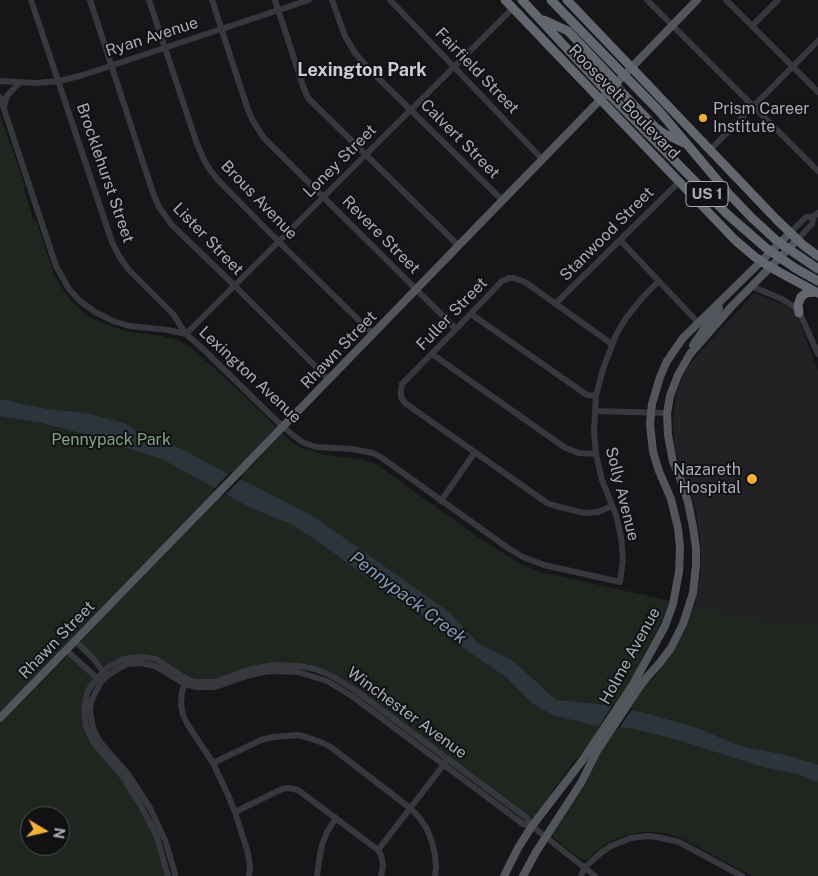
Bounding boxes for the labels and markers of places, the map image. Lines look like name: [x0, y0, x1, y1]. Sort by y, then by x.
place label: Prism Career Institute: [713, 99, 809, 137]
marker: Prism Career Institute: [697, 112, 709, 124]
place label: Nazareth Hospital: [673, 460, 741, 498]
marker: Nazareth Hospital: [745, 472, 759, 486]

